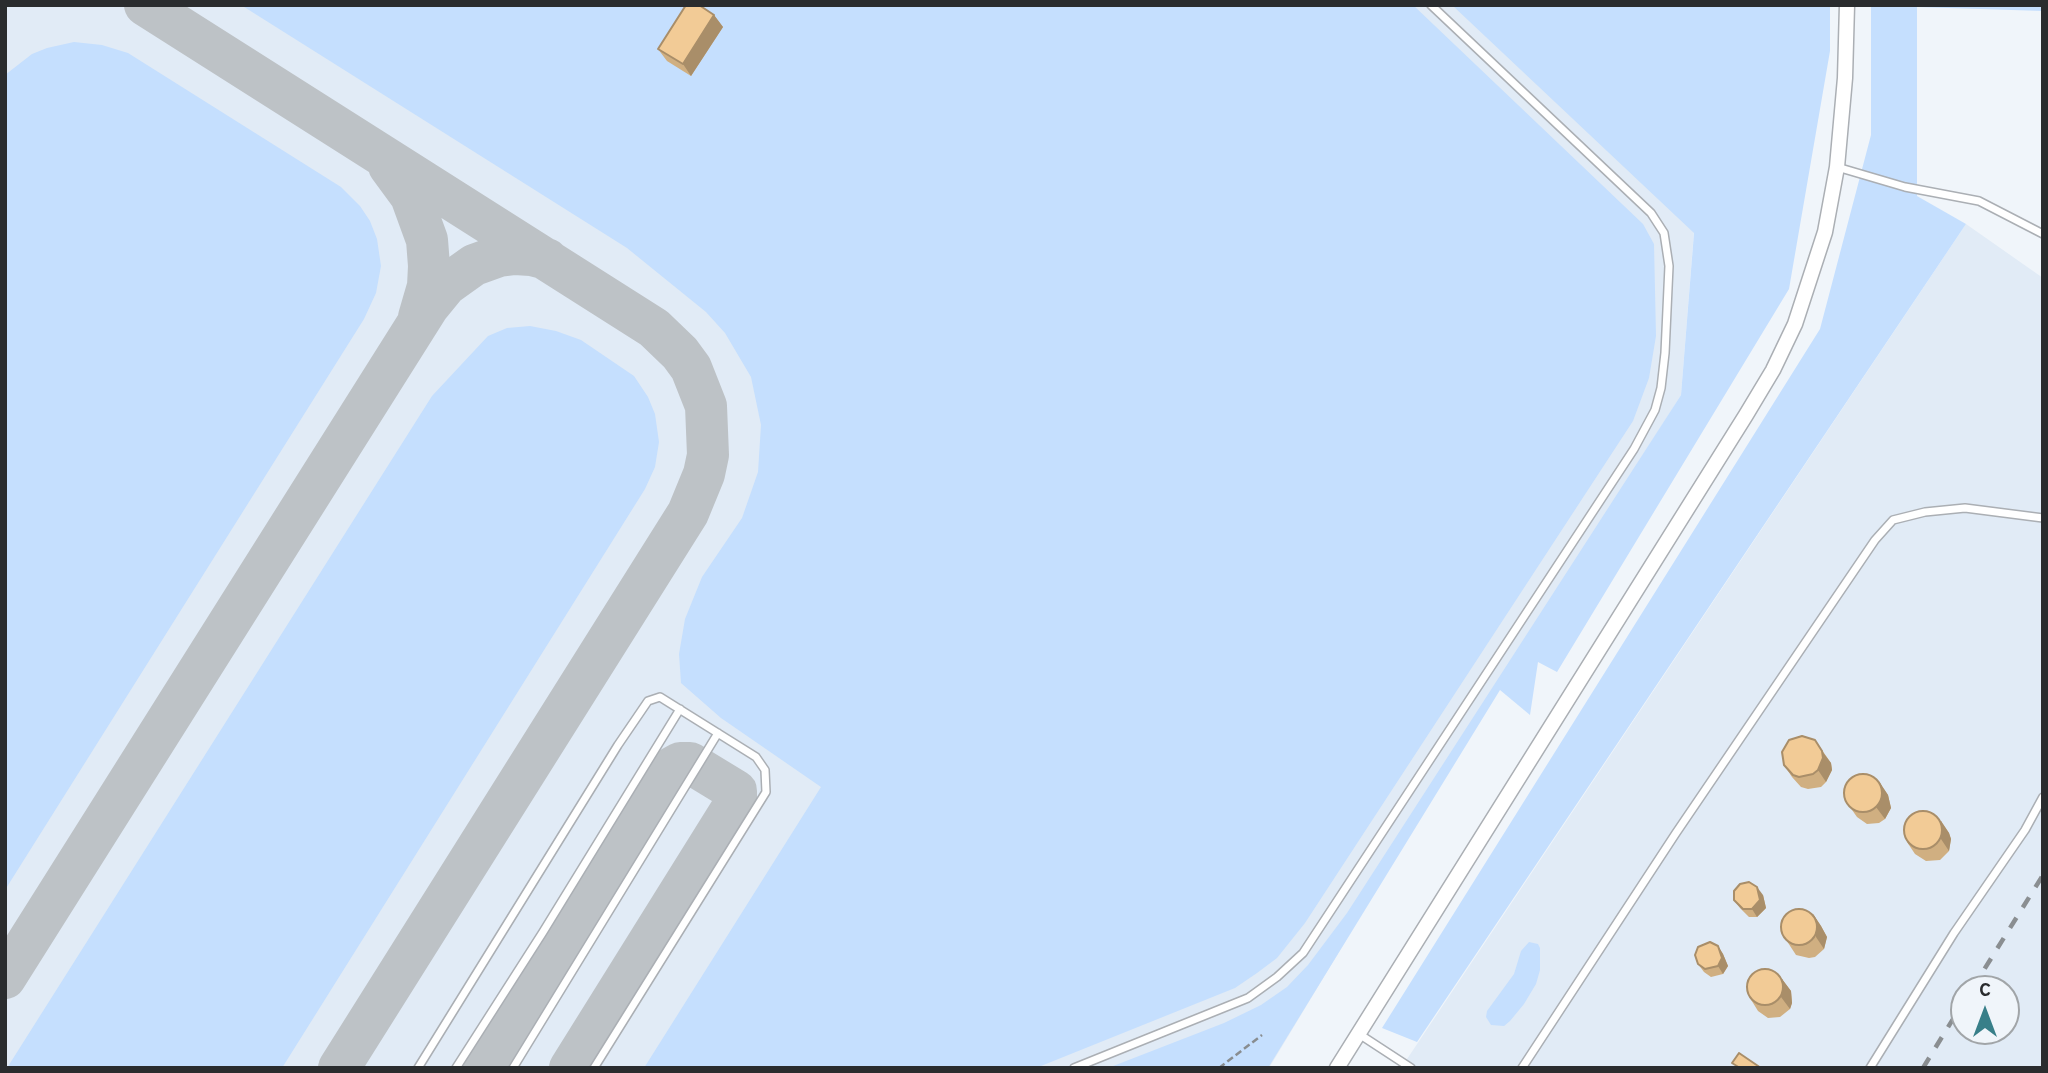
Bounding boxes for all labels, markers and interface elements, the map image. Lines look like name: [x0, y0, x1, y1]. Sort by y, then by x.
north arrow: [1950, 975, 2020, 1045]
text: С: [1979, 979, 1991, 1003]

